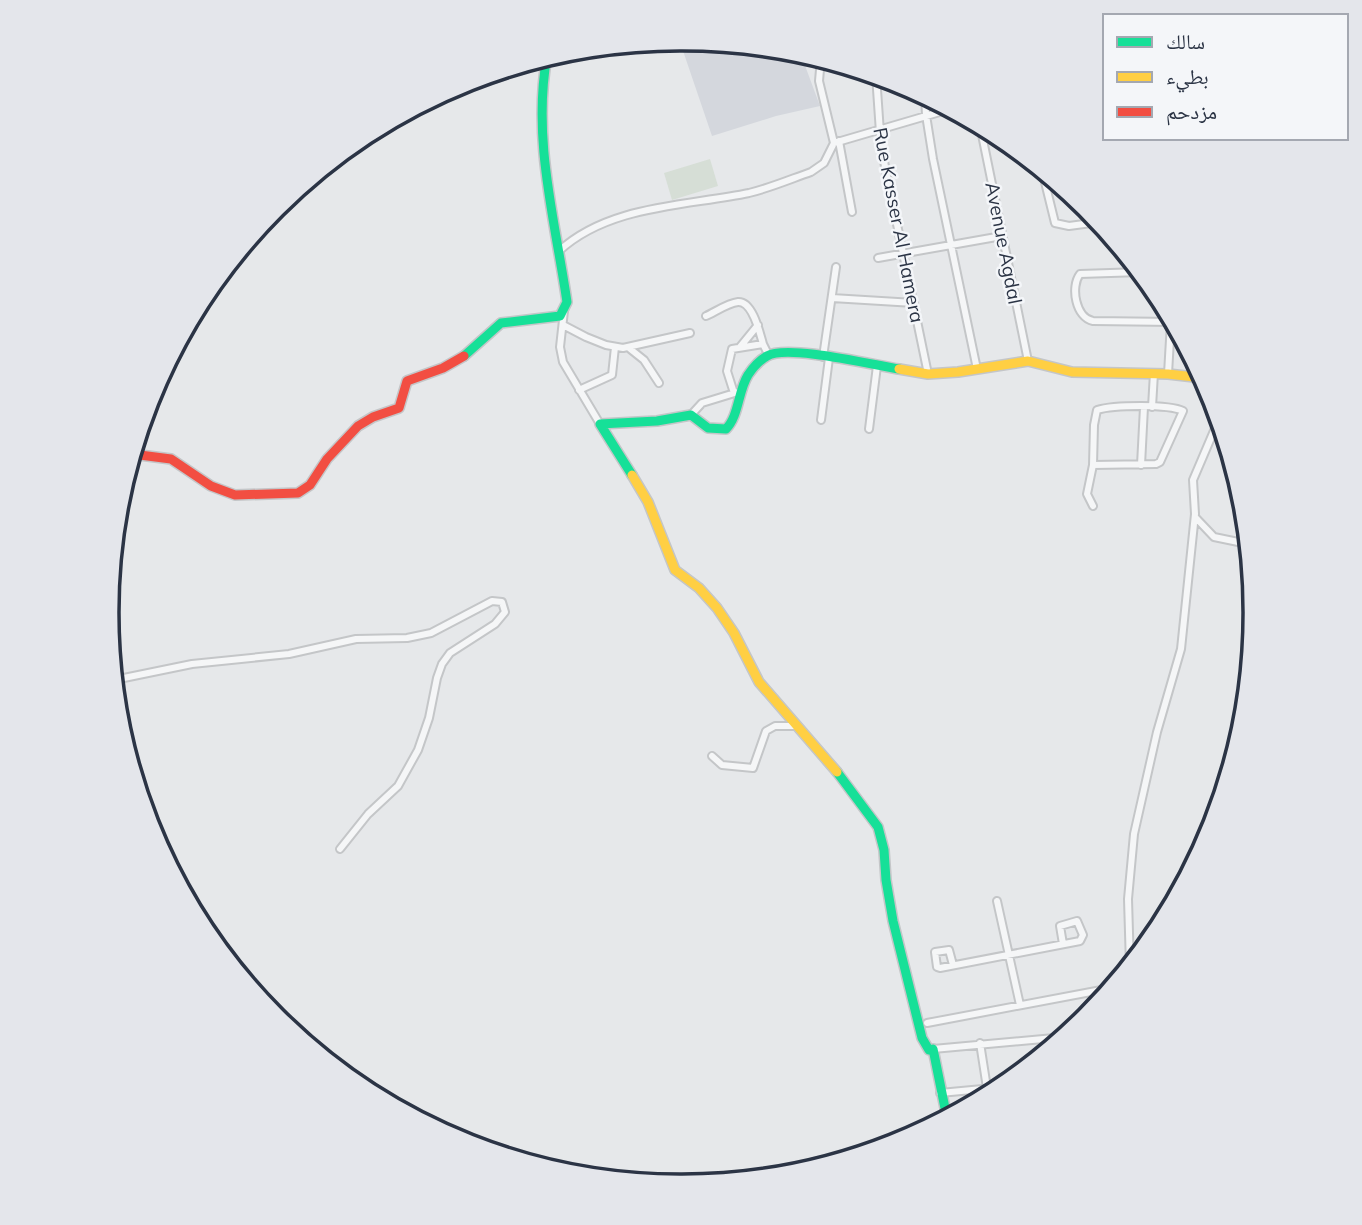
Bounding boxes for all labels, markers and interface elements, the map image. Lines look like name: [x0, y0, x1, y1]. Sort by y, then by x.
legend: [1103, 14, 1348, 140]
text: سالك: [1166, 28, 1205, 54]
text: بطيء: [1166, 63, 1209, 93]
text: مزدحم: [1166, 98, 1217, 126]
street label: Rue Kasser Al Hamera: [868, 125, 930, 325]
street label: Avenue Agdal: [980, 180, 1028, 306]

